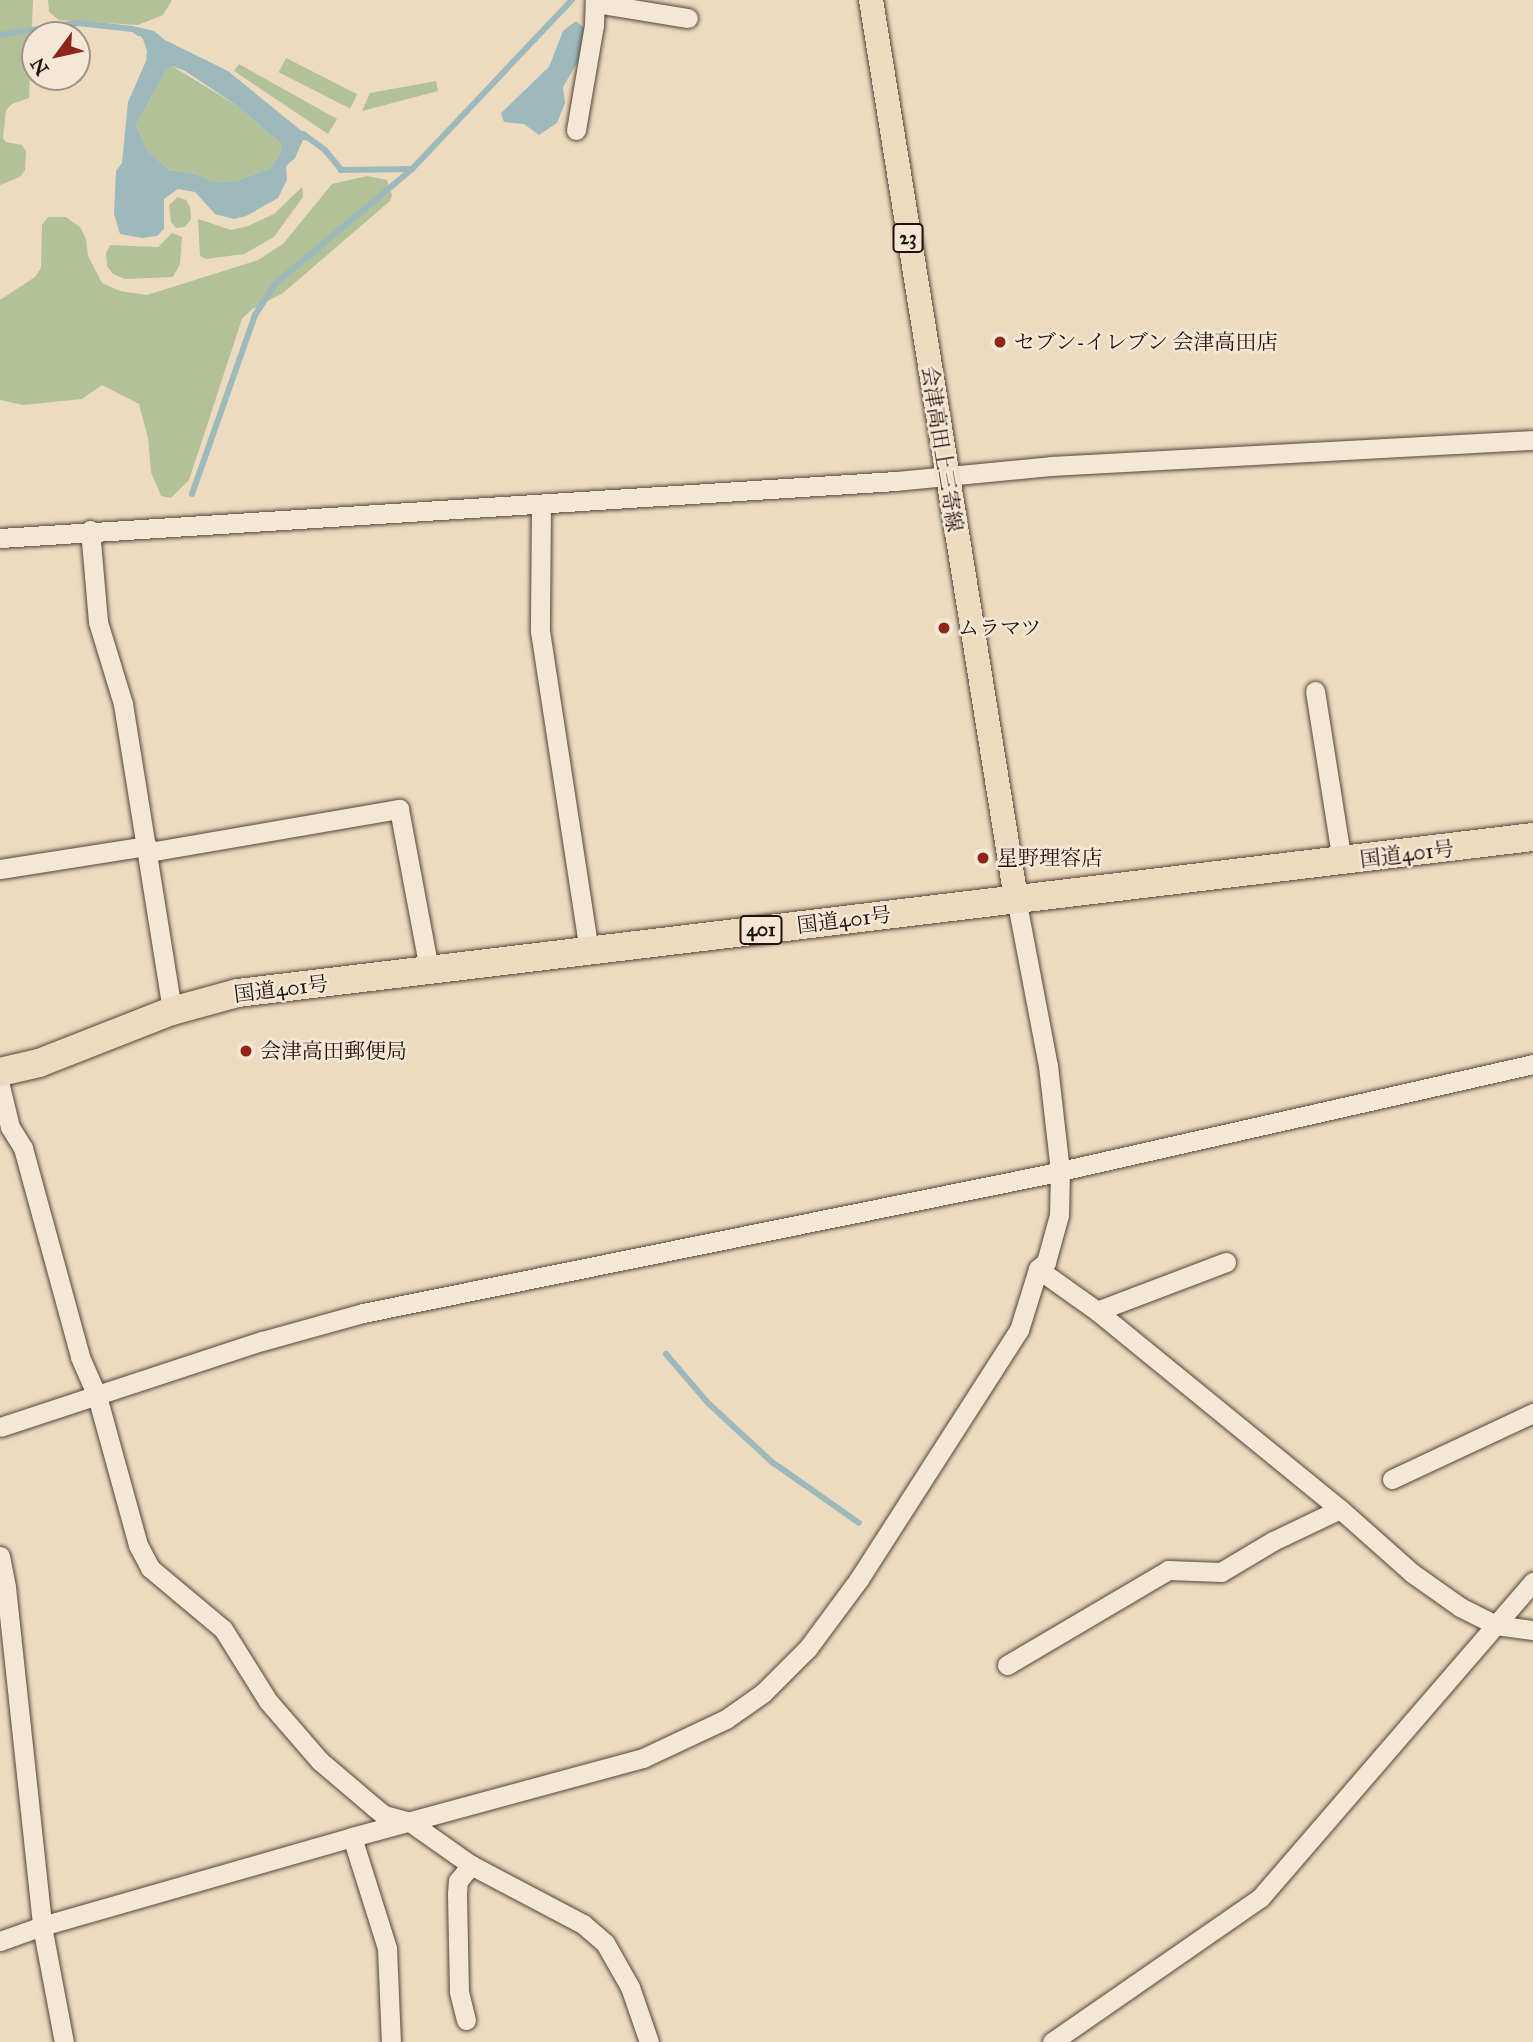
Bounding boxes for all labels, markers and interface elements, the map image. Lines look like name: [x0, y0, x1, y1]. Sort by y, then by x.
north arrow: [21, 21, 91, 91]
text: N: [26, 54, 54, 80]
road number: 23: [892, 222, 924, 254]
place label: セブン-イレブン 会津高田店: [1014, 329, 1279, 355]
marker: セブン-イレブン 会津高田店: [992, 334, 1008, 350]
street label: 会津高田上三寄線: [916, 364, 968, 534]
place label: ムラマツ: [958, 615, 1042, 641]
marker: ムラマツ: [936, 620, 952, 636]
street label: 国道401号: [1358, 836, 1456, 872]
place label: 星野理容店: [997, 845, 1102, 871]
marker: 星野理容店: [975, 850, 991, 866]
street label: 国道401号: [795, 902, 893, 938]
road number: 401: [738, 914, 784, 946]
street label: 国道401号: [232, 971, 330, 1007]
place label: 会津高田郵便局: [260, 1038, 407, 1064]
marker: 会津高田郵便局: [238, 1043, 254, 1059]

